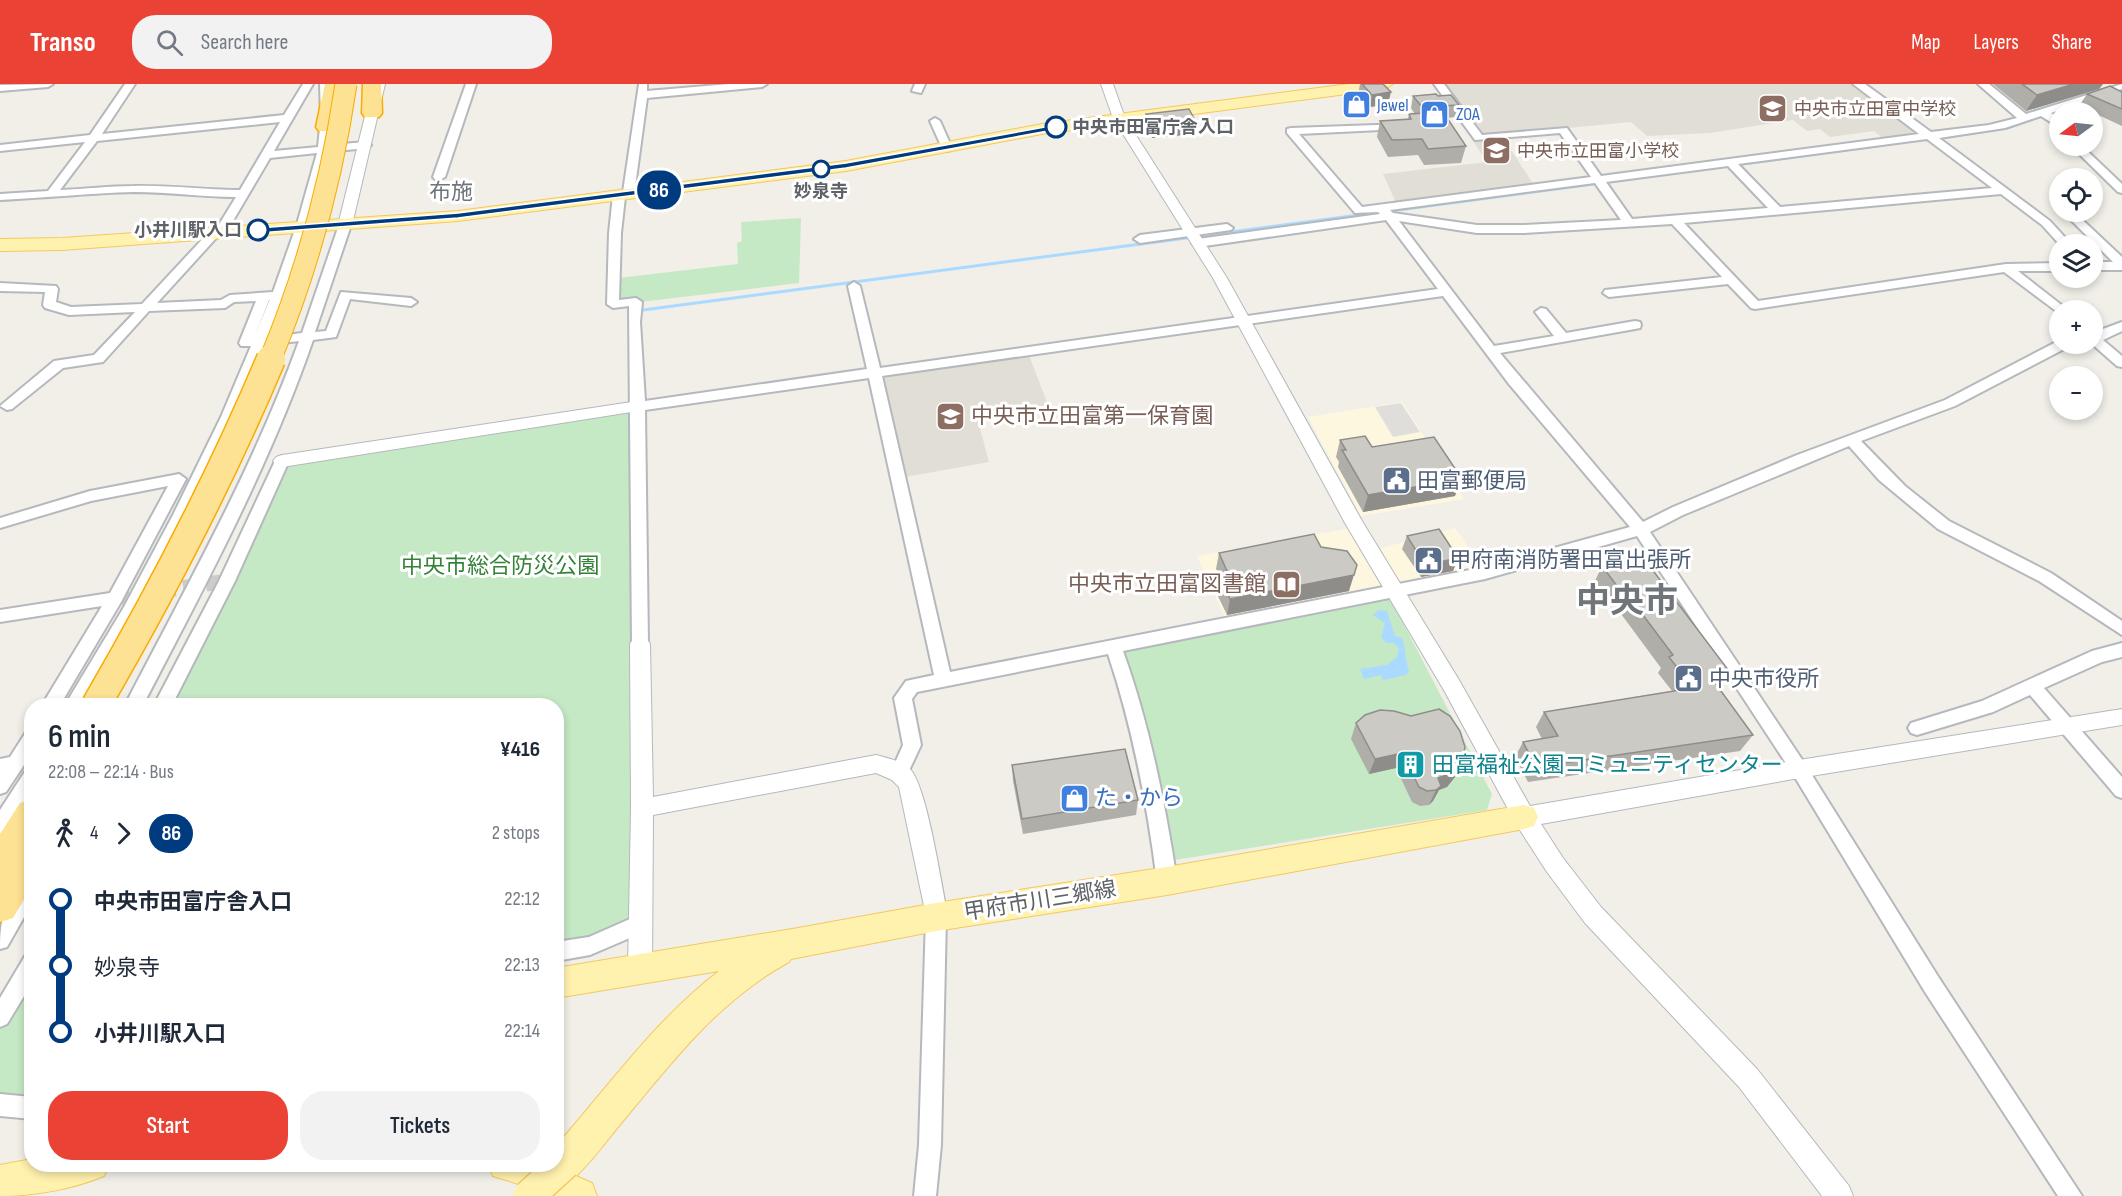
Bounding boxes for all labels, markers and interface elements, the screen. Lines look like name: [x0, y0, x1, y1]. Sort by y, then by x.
search box: [132, 15, 552, 69]
text: Transo: [30, 26, 96, 59]
icon: search: [153, 26, 186, 59]
text: Search here: [201, 29, 288, 56]
text: Map: [1911, 30, 1940, 55]
text: Layers: [1973, 30, 2019, 55]
text: Share: [2052, 30, 2092, 55]
shop icon: Jewel: [1340, 89, 1372, 121]
school or university icon: 中央市立田富中学校: [1757, 93, 1789, 125]
place label: Jewel: [1376, 95, 1408, 116]
shop icon: ZOA: [1419, 98, 1451, 130]
place label: 中央市立田富中学校: [1794, 99, 1956, 120]
north arrow: [2049, 102, 2103, 156]
map controls: [2049, 102, 2103, 420]
place label: ZOA: [1456, 104, 1480, 125]
marker: 中央市田富庁舎入口: [1045, 116, 1067, 138]
place label: 中央市田富庁舎入口: [1072, 117, 1234, 138]
school or university icon: 中央市立田富小学校: [1480, 135, 1512, 167]
place label: 中央市立田富小学校: [1517, 141, 1679, 162]
marker: 妙泉寺: [812, 160, 830, 178]
button: locate: [2049, 168, 2103, 222]
line badge: 86: [632, 170, 686, 210]
text: 86: [649, 178, 669, 203]
district label: 布施: [429, 179, 473, 206]
place label: 妙泉寺: [794, 181, 848, 202]
marker: 小井川駅入口: [247, 219, 269, 241]
place label: 小井川駅入口: [134, 220, 242, 241]
button: layers: [2049, 234, 2103, 288]
button: +: [2049, 300, 2103, 354]
button: −: [2049, 366, 2103, 420]
school or university icon: 中央市立田富第一保育園: [934, 400, 966, 432]
place label: 中央市立田富第一保育園: [971, 403, 1213, 430]
public building icon: 田富郵便局: [1380, 465, 1412, 497]
place label: 田富郵便局: [1417, 468, 1527, 495]
public building icon: 甲府南消防署田富出張所: [1412, 544, 1444, 576]
place label: 甲府南消防署田富出張所: [1449, 547, 1691, 574]
park label: 中央市総合防災公園: [401, 553, 599, 580]
library icon: 中央市立田富図書館: [1271, 568, 1303, 600]
place label: 中央市立田富図書館: [1068, 571, 1266, 598]
district label: 中央市: [1576, 581, 1678, 622]
public building icon: 中央市役所: [1672, 663, 1704, 695]
place label: 中央市役所: [1709, 666, 1819, 693]
text: 6 min: [48, 717, 111, 757]
text: ¥416: [500, 736, 540, 763]
building icon: 田富福祉公園コミュニティセンター: [1395, 749, 1427, 781]
place label: 田富福祉公園コミュニティセンター: [1432, 752, 1783, 779]
text: 22:08 – 22:14 · Bus: [48, 760, 174, 784]
shop icon: た・から: [1058, 782, 1090, 814]
place label: た・から: [1095, 785, 1183, 812]
icon: walk: [48, 817, 81, 850]
icon: forward: [107, 817, 140, 850]
text: 4: [90, 821, 98, 845]
text: 86: [161, 821, 181, 846]
text: 2 stops: [492, 821, 540, 845]
street label: 甲府市川三郷線: [962, 876, 1118, 926]
text: 22:12: [504, 887, 540, 911]
text: 中央市田富庁舎入口: [94, 889, 292, 916]
text: 22:13: [504, 953, 540, 977]
text: 妙泉寺: [94, 955, 160, 982]
text: 22:14: [504, 1019, 540, 1043]
text: 小井川駅入口: [94, 1021, 226, 1048]
button: Start: [48, 1091, 288, 1160]
button: Tickets: [300, 1091, 540, 1160]

